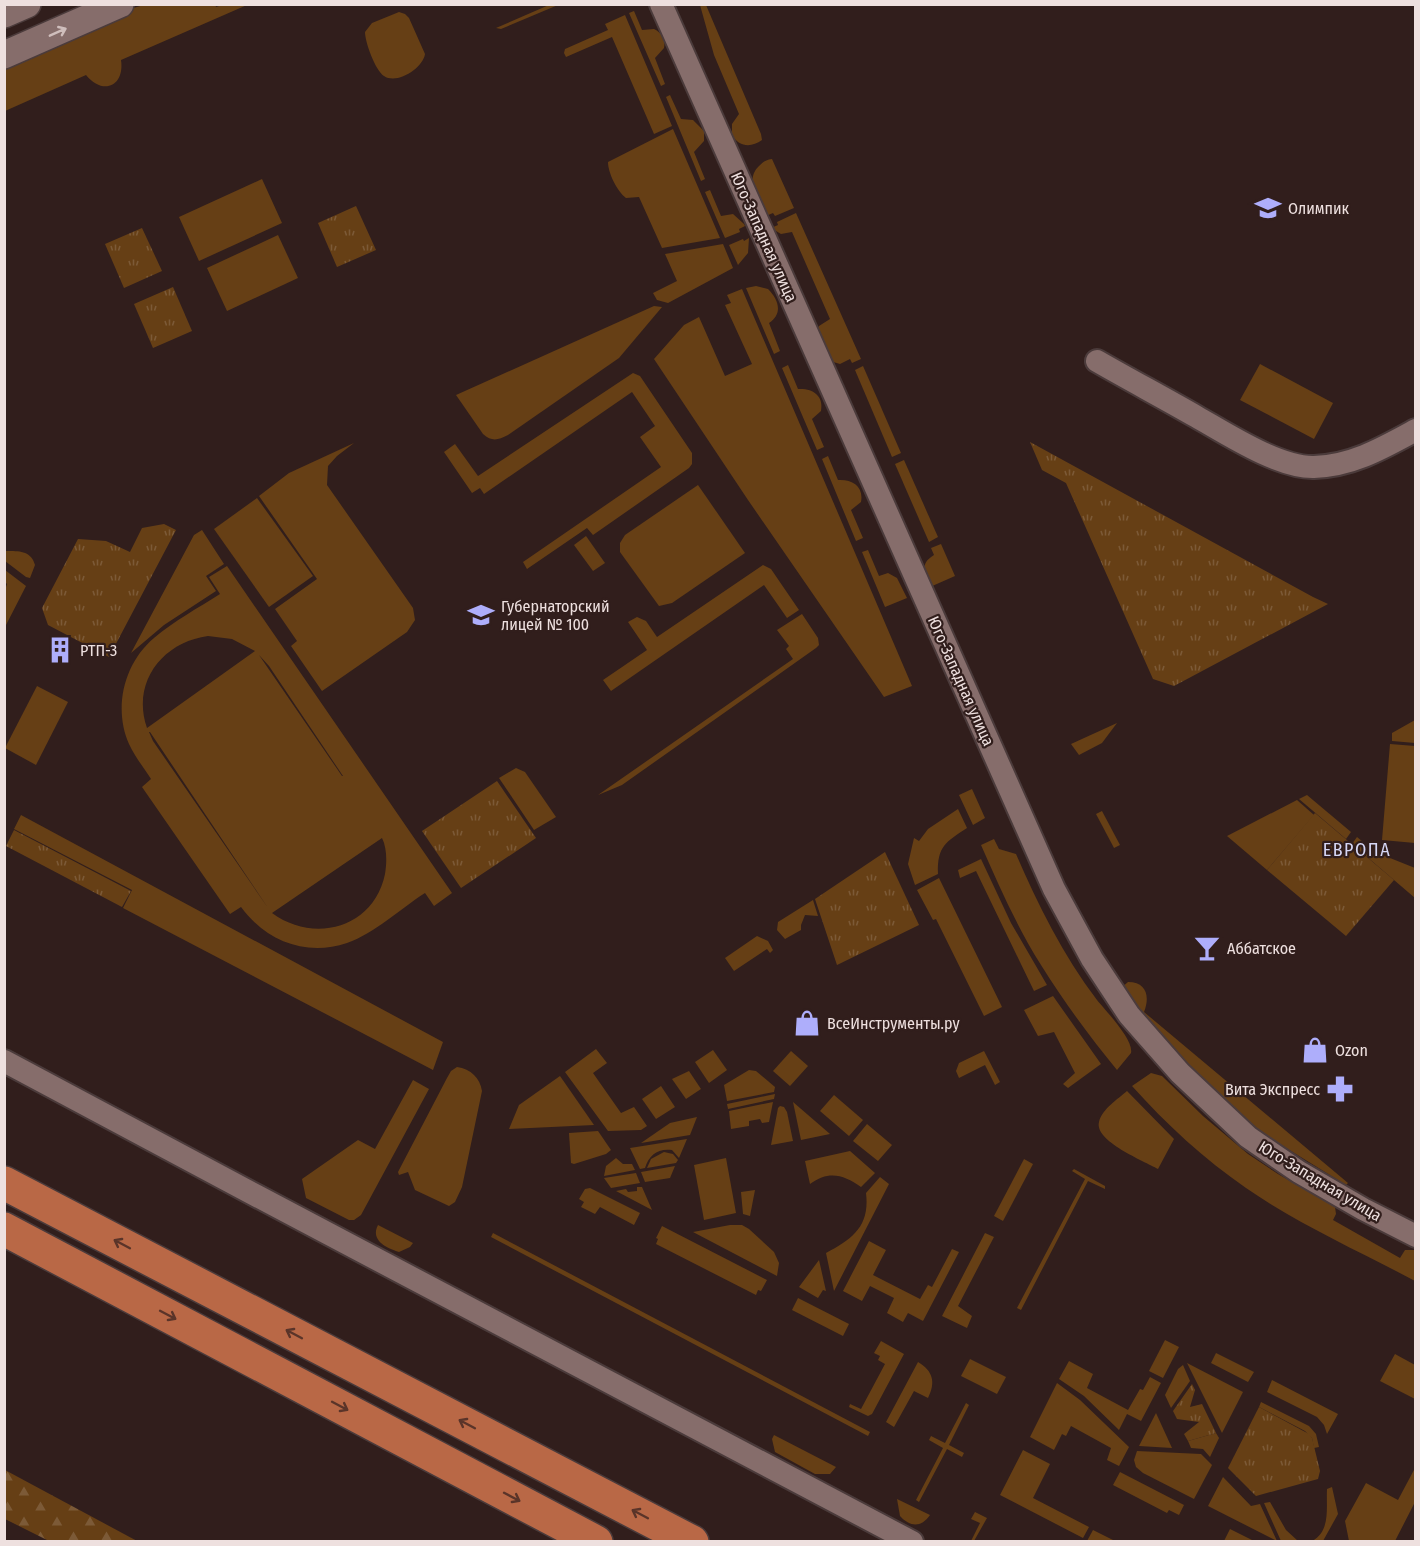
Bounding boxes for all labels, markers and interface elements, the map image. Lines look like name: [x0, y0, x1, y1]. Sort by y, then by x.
one-way arrow: [48, 26, 67, 37]
street label: Юго-Западная улица: [727, 169, 801, 305]
school or university icon: Олимпик: [1253, 193, 1283, 223]
place label: Олимпик: [1288, 199, 1350, 218]
place label: Губернаторский лицей № 100: [501, 597, 610, 634]
school or university icon: Губернаторский лицей № 100: [466, 600, 496, 630]
street label: Юго-Западная улица: [924, 613, 998, 749]
building icon: РТП-3: [45, 635, 75, 665]
place label: РТП-3: [80, 641, 117, 660]
district label: ЕВРОПА: [1323, 839, 1391, 861]
bar icon: Аббатское: [1192, 933, 1222, 963]
place label: Аббатское: [1227, 939, 1296, 958]
shop icon: ВсеИнструменты.ру: [792, 1008, 822, 1038]
place label: ВсеИнструменты.ру: [827, 1014, 960, 1033]
shop icon: Ozon: [1300, 1035, 1330, 1065]
place label: Ozon: [1335, 1041, 1368, 1060]
pharmacy icon: Вита Экспресс: [1325, 1074, 1355, 1104]
place label: Вита Экспресс: [1225, 1080, 1320, 1099]
street label: Юго-Западная улица: [1255, 1137, 1385, 1225]
one-way arrow: [113, 1238, 131, 1249]
one-way arrow: [158, 1310, 176, 1321]
one-way arrow: [286, 1328, 304, 1339]
one-way arrow: [331, 1400, 348, 1412]
one-way arrow: [459, 1418, 477, 1430]
one-way arrow: [503, 1492, 521, 1503]
one-way arrow: [632, 1508, 650, 1520]

